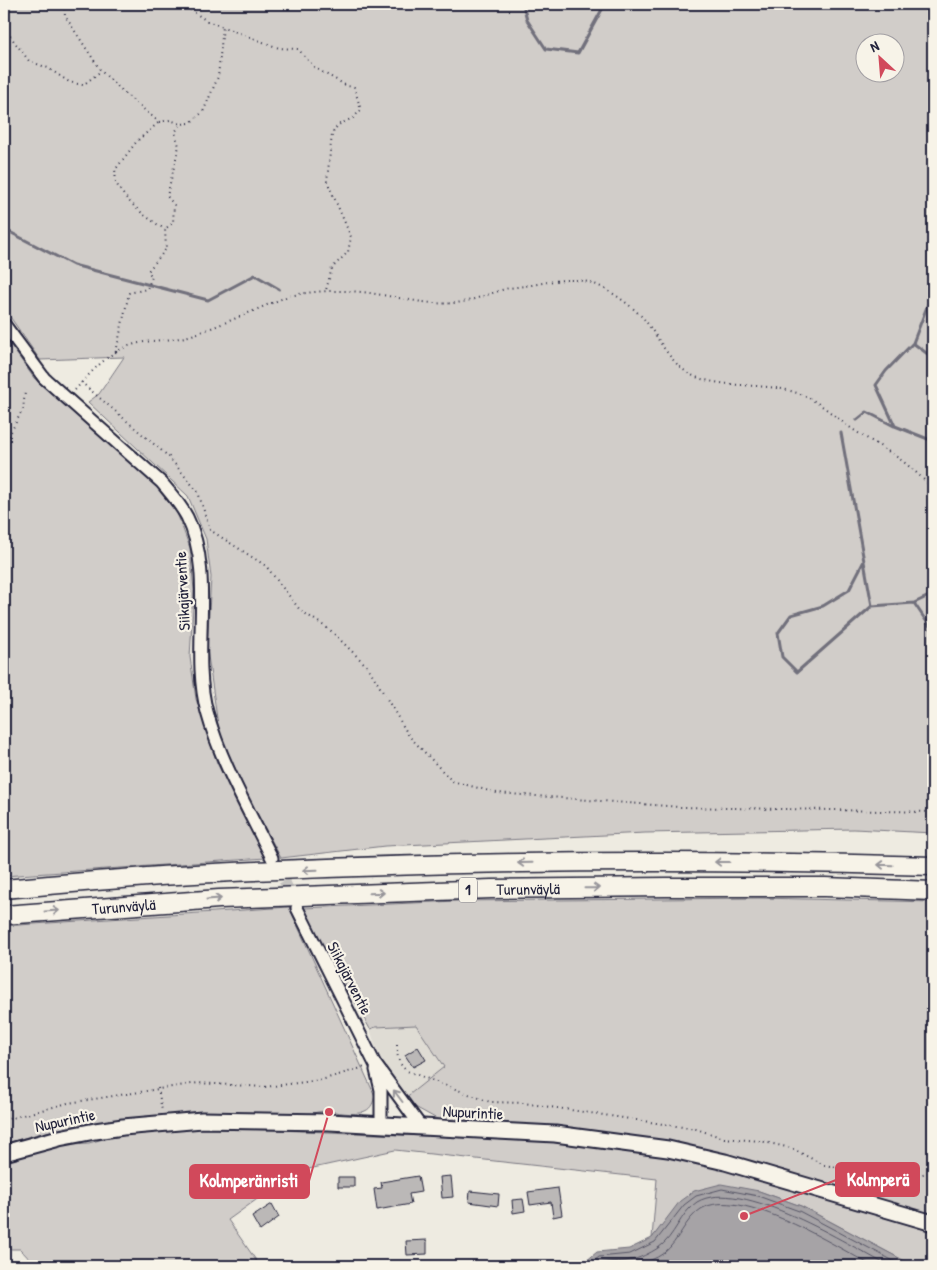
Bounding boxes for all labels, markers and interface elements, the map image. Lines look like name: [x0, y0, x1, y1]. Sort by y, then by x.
north arrow: [854, 32, 904, 82]
text: N: [867, 35, 882, 56]
street label: Siikajärventie: [169, 550, 195, 631]
one-way arrow: [714, 857, 730, 867]
one-way arrow: [517, 858, 533, 868]
one-way arrow: [877, 860, 893, 869]
one-way arrow: [302, 865, 318, 874]
street label: Turunväylä: [496, 877, 560, 900]
road number: 1: [459, 878, 477, 902]
one-way arrow: [583, 883, 599, 893]
one-way arrow: [369, 889, 385, 898]
street label: Turunväylä: [91, 893, 156, 919]
one-way arrow: [206, 895, 222, 904]
one-way arrow: [44, 907, 60, 916]
street label: Siikajärventie: [322, 938, 378, 1019]
one-way arrow: [393, 1090, 404, 1103]
street label: Nupurintie: [442, 1099, 504, 1125]
street label: Nupurintie: [33, 1103, 98, 1137]
callout: Kolmperä: [836, 1163, 919, 1196]
callout: Kolmperänristi: [190, 1165, 309, 1198]
text: Kolmperä: [847, 1167, 910, 1193]
text: Kolmperänristi: [200, 1168, 298, 1194]

